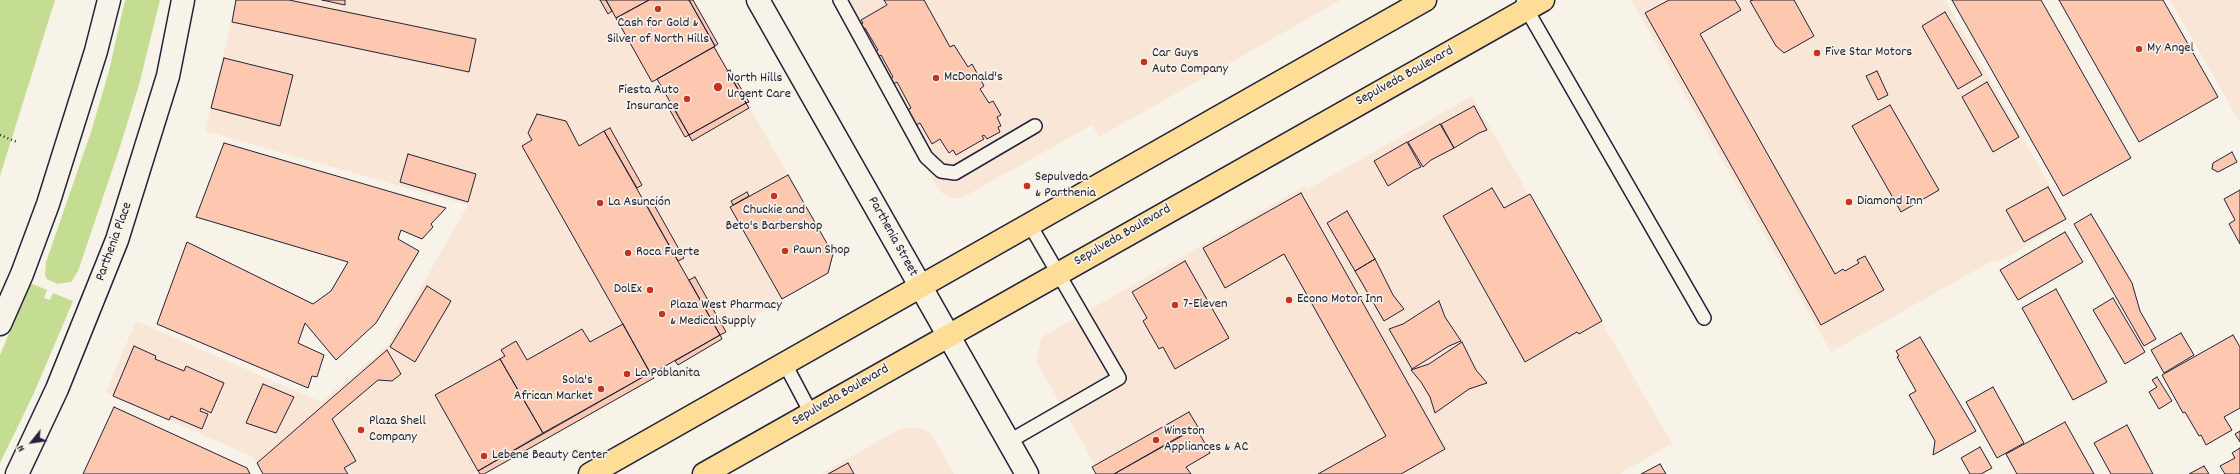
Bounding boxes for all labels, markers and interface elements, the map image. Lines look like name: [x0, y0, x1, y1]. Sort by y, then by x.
marker: Cash for Gold & Silver of North Hills: [653, 4, 663, 14]
place label: Cash for Gold & Silver of North Hills: [607, 16, 709, 48]
place label: My Angel: [2147, 41, 2194, 57]
street label: Sepulveda Boulevard: [1353, 43, 1457, 111]
marker: My Angel: [2134, 44, 2144, 54]
place label: Five Star Motors: [1825, 45, 1912, 61]
place label: Car Guys Auto Company: [1152, 46, 1228, 78]
marker: Five Star Motors: [1812, 48, 1822, 58]
marker: Car Guys Auto Company: [1139, 57, 1149, 67]
place label: McDonald's: [944, 70, 1003, 86]
place label: North Hills Urgent Care: [727, 71, 791, 104]
marker: McDonald's: [931, 73, 941, 83]
marker: North Hills Urgent Care: [712, 81, 724, 93]
place label: Fiesta Auto Insurance: [618, 83, 679, 116]
marker: Fiesta Auto Insurance: [682, 94, 692, 104]
place label: Sepulveda & Parthenia: [1035, 170, 1096, 202]
marker: Sepulveda & Parthenia: [1022, 181, 1032, 191]
marker: Chuckie and Beto's Barbershop: [769, 191, 779, 201]
street label: Parthenia Street: [863, 194, 921, 280]
place label: Diamond Inn: [1857, 194, 1923, 210]
place label: La Asunción: [608, 195, 670, 211]
marker: Diamond Inn: [1844, 197, 1854, 207]
marker: La Asunción: [595, 198, 605, 208]
street label: Parthenia Place: [93, 200, 137, 284]
street label: Sepulveda Boulevard: [1072, 201, 1174, 271]
place label: Chuckie and Beto's Barbershop: [726, 203, 822, 236]
place label: Pawn Shop: [793, 243, 850, 259]
place label: Roca Fuerte: [636, 245, 699, 261]
marker: Pawn Shop: [780, 246, 790, 256]
marker: Roca Fuerte: [623, 248, 633, 258]
place label: DolEx: [614, 282, 642, 298]
marker: DolEx: [645, 285, 655, 295]
place label: Econo Motor Inn: [1297, 292, 1383, 308]
marker: Econo Motor Inn: [1284, 295, 1294, 305]
place label: 7-Eleven: [1183, 297, 1227, 313]
place label: Plaza West Pharmacy & Medical Supply: [670, 298, 782, 330]
marker: 7-Eleven: [1170, 300, 1180, 310]
marker: Plaza West Pharmacy & Medical Supply: [657, 309, 667, 319]
street label: Sepulveda Boulevard: [790, 361, 892, 431]
place label: La Poblanita: [635, 366, 700, 382]
marker: La Poblanita: [622, 369, 632, 379]
place label: Sola's African Market: [514, 373, 593, 406]
marker: Sola's African Market: [596, 384, 606, 394]
place label: Plaza Shell Company: [369, 414, 426, 446]
north arrow: [12, 422, 52, 462]
place label: Winston Appliances & AC: [1164, 424, 1248, 456]
marker: Plaza Shell Company: [356, 425, 366, 435]
marker: Winston Appliances & AC: [1151, 435, 1161, 445]
text: N: [13, 442, 30, 454]
place label: Lebene Beauty Center: [492, 448, 607, 464]
marker: Lebene Beauty Center: [479, 451, 489, 461]

